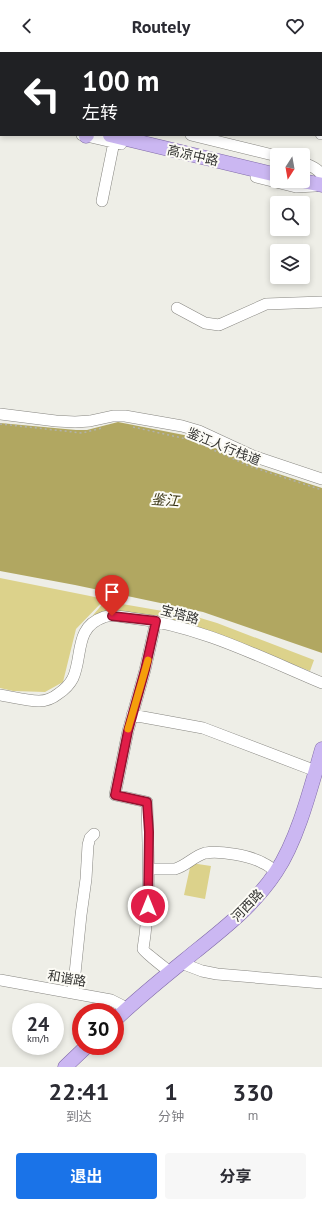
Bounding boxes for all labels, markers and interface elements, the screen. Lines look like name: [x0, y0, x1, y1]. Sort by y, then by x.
icon: back: [16, 15, 38, 37]
text: Routely: [132, 15, 190, 38]
icon: heart: [284, 15, 306, 37]
text: 100 m: [82, 62, 159, 99]
icon: left: [16, 68, 68, 120]
text: 左转: [82, 101, 118, 124]
street label: 高凉中路: [166, 141, 220, 170]
north arrow: [270, 148, 310, 188]
map controls: [270, 148, 310, 284]
button: search: [270, 196, 310, 236]
button: layers: [270, 244, 310, 284]
street label: 鉴江人行栈道: [184, 424, 263, 469]
water label: 鉴江: [150, 490, 182, 510]
pin: [95, 575, 129, 616]
icon: arrive: [101, 581, 123, 603]
street label: 宝塔路: [159, 601, 201, 628]
position arrow: [127, 885, 169, 927]
street label: 河西路: [228, 885, 267, 925]
street label: 和谐路: [46, 967, 88, 990]
speed limit sign: 30: [72, 1003, 124, 1055]
text: 24: [27, 1011, 49, 1037]
text: km/h: [27, 1032, 49, 1045]
text: 22:41: [49, 1076, 109, 1107]
text: 1: [164, 1076, 178, 1107]
text: 330: [233, 1077, 273, 1108]
text: m: [248, 1107, 258, 1124]
text: 到达: [66, 1108, 92, 1125]
text: 分钟: [158, 1108, 184, 1125]
button: 退出: [16, 1153, 157, 1199]
button: 分享: [165, 1153, 306, 1199]

